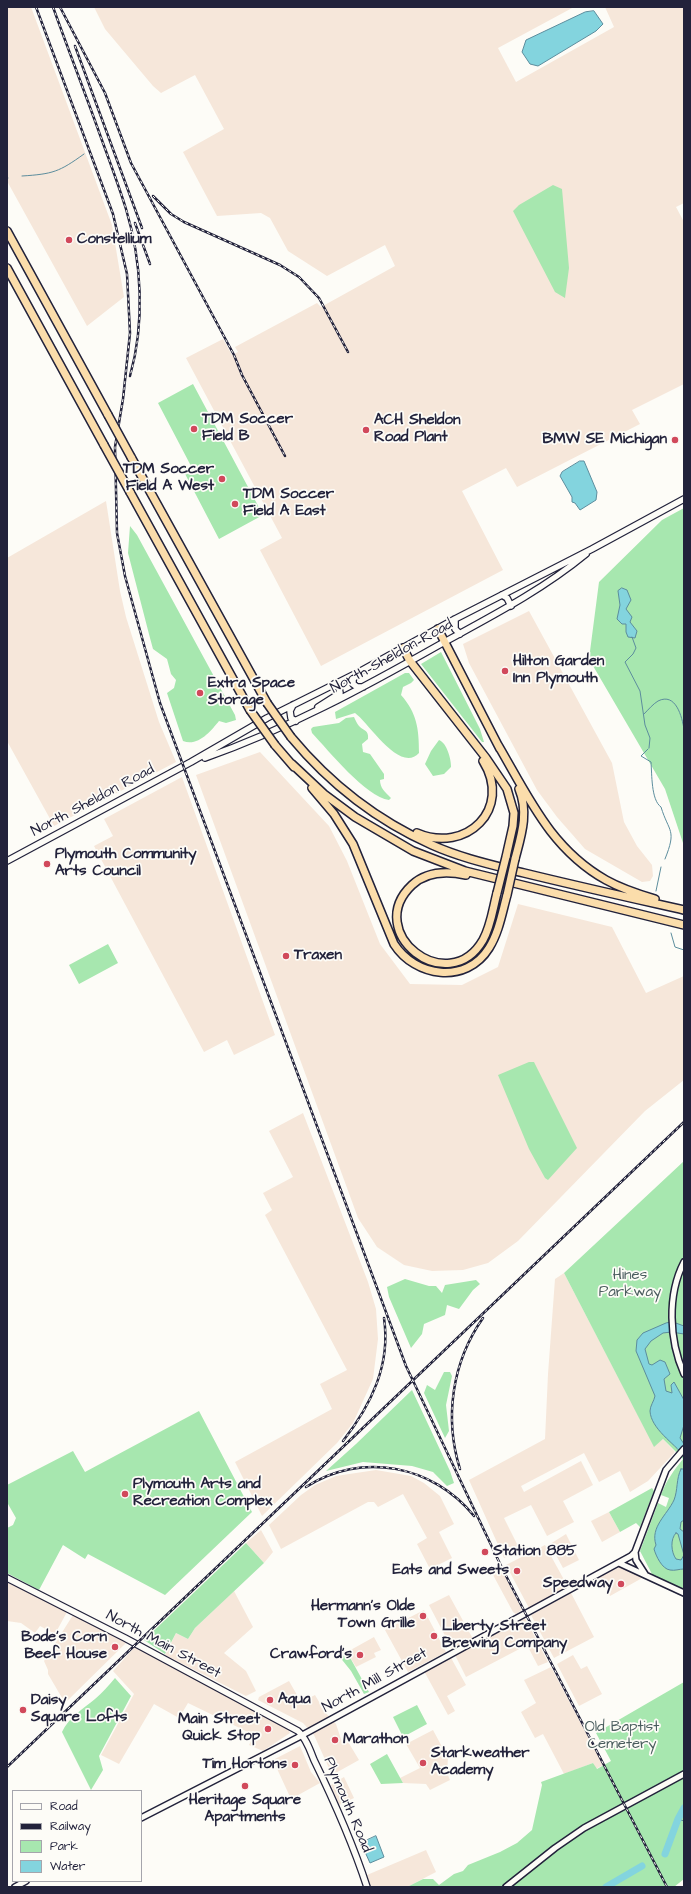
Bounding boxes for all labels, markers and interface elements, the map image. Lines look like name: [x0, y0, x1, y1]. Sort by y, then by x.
place label: Constellium: [77, 231, 152, 249]
marker: Constellium: [64, 235, 74, 245]
place label: TDM Soccer Field B: [202, 411, 293, 446]
place label: ACH Sheldon Road Plant: [374, 412, 460, 447]
marker: TDM Soccer Field B: [189, 424, 199, 434]
marker: ACH Sheldon Road Plant: [361, 425, 371, 435]
place label: BMW SE Michigan: [543, 431, 667, 449]
marker: BMW SE Michigan: [670, 435, 680, 445]
place label: TDM Soccer Field A West: [123, 461, 214, 496]
marker: TDM Soccer Field A West: [217, 474, 227, 484]
place label: TDM Soccer Field A East: [243, 486, 334, 521]
marker: TDM Soccer Field A East: [230, 499, 240, 509]
street label: North Sheldon Road: [328, 616, 456, 698]
place label: Hilton Garden Inn Plymouth: [513, 653, 604, 688]
marker: Hilton Garden Inn Plymouth: [500, 666, 510, 676]
place label: Extra Space Storage: [208, 675, 295, 710]
marker: Extra Space Storage: [195, 688, 205, 698]
street label: North Sheldon Road: [28, 761, 158, 841]
place label: Plymouth Community Arts Council: [55, 846, 196, 881]
marker: Plymouth Community Arts Council: [42, 859, 52, 869]
place label: Traxen: [294, 947, 342, 965]
marker: Traxen: [281, 951, 291, 961]
park label: Hines Parkway: [599, 1267, 661, 1302]
place label: Plymouth Arts and Recreation Complex: [133, 1476, 272, 1511]
marker: Plymouth Arts and Recreation Complex: [120, 1489, 130, 1499]
place label: Station 885: [493, 1543, 577, 1561]
marker: Station 885: [480, 1547, 490, 1557]
place label: Eats and Sweets: [392, 1562, 509, 1580]
marker: Eats and Sweets: [512, 1566, 522, 1576]
place label: Speedway: [543, 1575, 613, 1593]
marker: Speedway: [616, 1579, 626, 1589]
place label: Hermann's Olde Town Grille: [311, 1598, 415, 1633]
street label: North Main Street: [102, 1607, 224, 1683]
marker: Hermann's Olde Town Grille: [418, 1611, 428, 1621]
place label: Liberty Street Brewing Company: [442, 1618, 567, 1653]
place label: Bode's Corn Beef House: [21, 1629, 107, 1664]
marker: Liberty Street Brewing Company: [429, 1631, 439, 1641]
marker: Bode's Corn Beef House: [110, 1642, 120, 1652]
street label: North Mill Street: [319, 1645, 431, 1717]
place label: Crawford's: [270, 1646, 352, 1664]
marker: Crawford's: [355, 1650, 365, 1660]
place label: Aqua: [278, 1691, 311, 1709]
place label: Daisy Square Lofts: [31, 1692, 127, 1727]
marker: Aqua: [265, 1695, 275, 1705]
marker: Daisy Square Lofts: [18, 1705, 28, 1715]
place label: Main Street Quick Stop: [178, 1711, 260, 1746]
park label: Old Baptist Cemetery: [585, 1719, 659, 1754]
marker: Main Street Quick Stop: [263, 1724, 273, 1734]
place label: Marathon: [343, 1731, 408, 1749]
marker: Marathon: [330, 1735, 340, 1745]
place label: Starkweather Academy: [431, 1745, 530, 1780]
street label: Plymouth Road: [319, 1755, 375, 1855]
place label: Tim Hortons: [202, 1756, 287, 1774]
marker: Starkweather Academy: [418, 1758, 428, 1768]
marker: Tim Hortons: [290, 1760, 300, 1770]
marker: Heritage Square Apartments: [240, 1781, 250, 1791]
legend: [12, 1790, 142, 1882]
place label: Heritage Square Apartments: [189, 1792, 301, 1827]
text: Road: [50, 1798, 78, 1815]
text: Railway: [50, 1818, 91, 1835]
text: Park: [50, 1838, 78, 1855]
text: Water: [50, 1858, 85, 1875]

